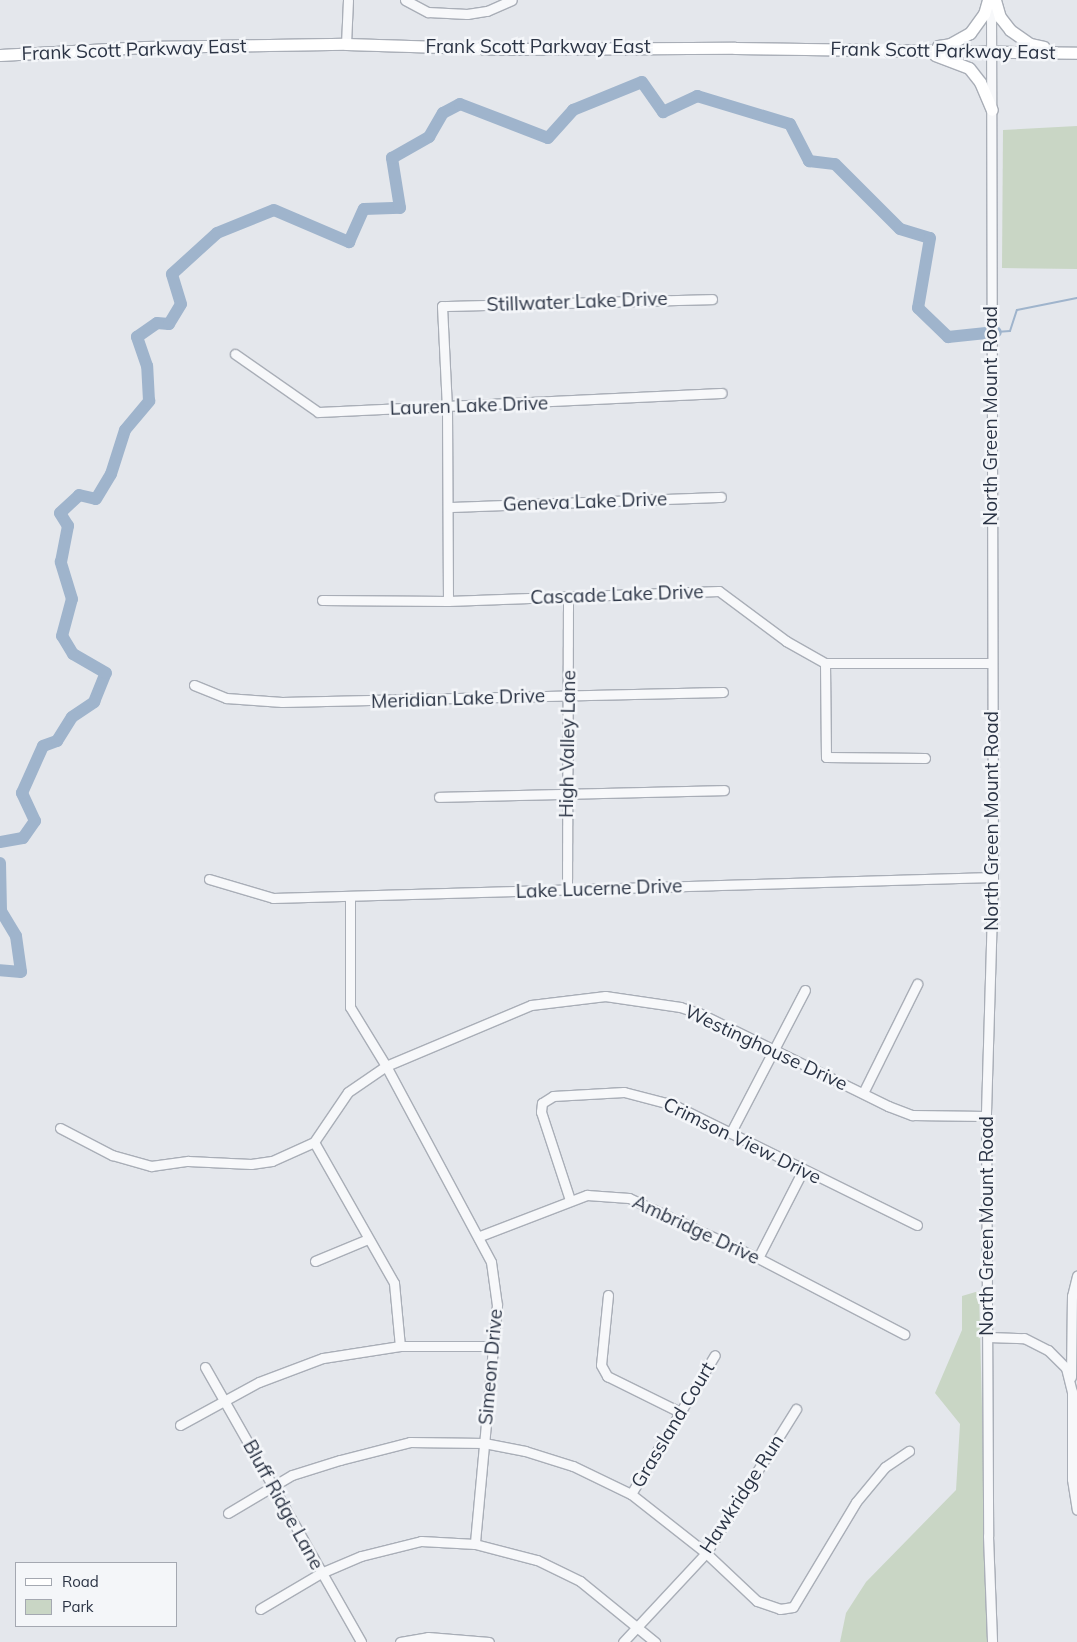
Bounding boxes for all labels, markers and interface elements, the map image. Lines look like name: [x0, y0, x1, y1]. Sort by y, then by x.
street label: Frank Scott Parkway East: [21, 35, 247, 65]
street label: Frank Scott Parkway East: [425, 36, 651, 58]
street label: Frank Scott Parkway East: [830, 38, 1056, 64]
street label: Stillwater Lake Drive: [486, 287, 668, 317]
street label: North Green Mount Road: [980, 306, 1002, 526]
street label: Lauren Lake Drive: [389, 392, 549, 420]
street label: Geneva Lake Drive: [502, 488, 668, 516]
street label: Cascade Lake Drive: [530, 581, 704, 609]
street label: High Valley Lane: [555, 670, 581, 818]
street label: Meridian Lake Drive: [371, 685, 545, 713]
street label: North Green Mount Road: [981, 711, 1003, 931]
street label: Lake Lucerne Drive: [515, 875, 683, 903]
street label: Westinghouse Drive: [681, 1000, 851, 1096]
street label: Crimson View Drive: [659, 1093, 825, 1189]
street label: North Green Mount Road: [976, 1116, 998, 1336]
street label: Ambridge Drive: [629, 1191, 763, 1269]
street label: Simeon Drive: [475, 1308, 507, 1426]
street label: Grassland Court: [627, 1358, 719, 1492]
street label: Hawkridge Run: [695, 1430, 789, 1558]
street label: Bluff Ridge Lane: [238, 1436, 328, 1574]
legend: [15, 1562, 178, 1627]
text: Road: [62, 1572, 99, 1591]
text: Park: [62, 1597, 94, 1616]

